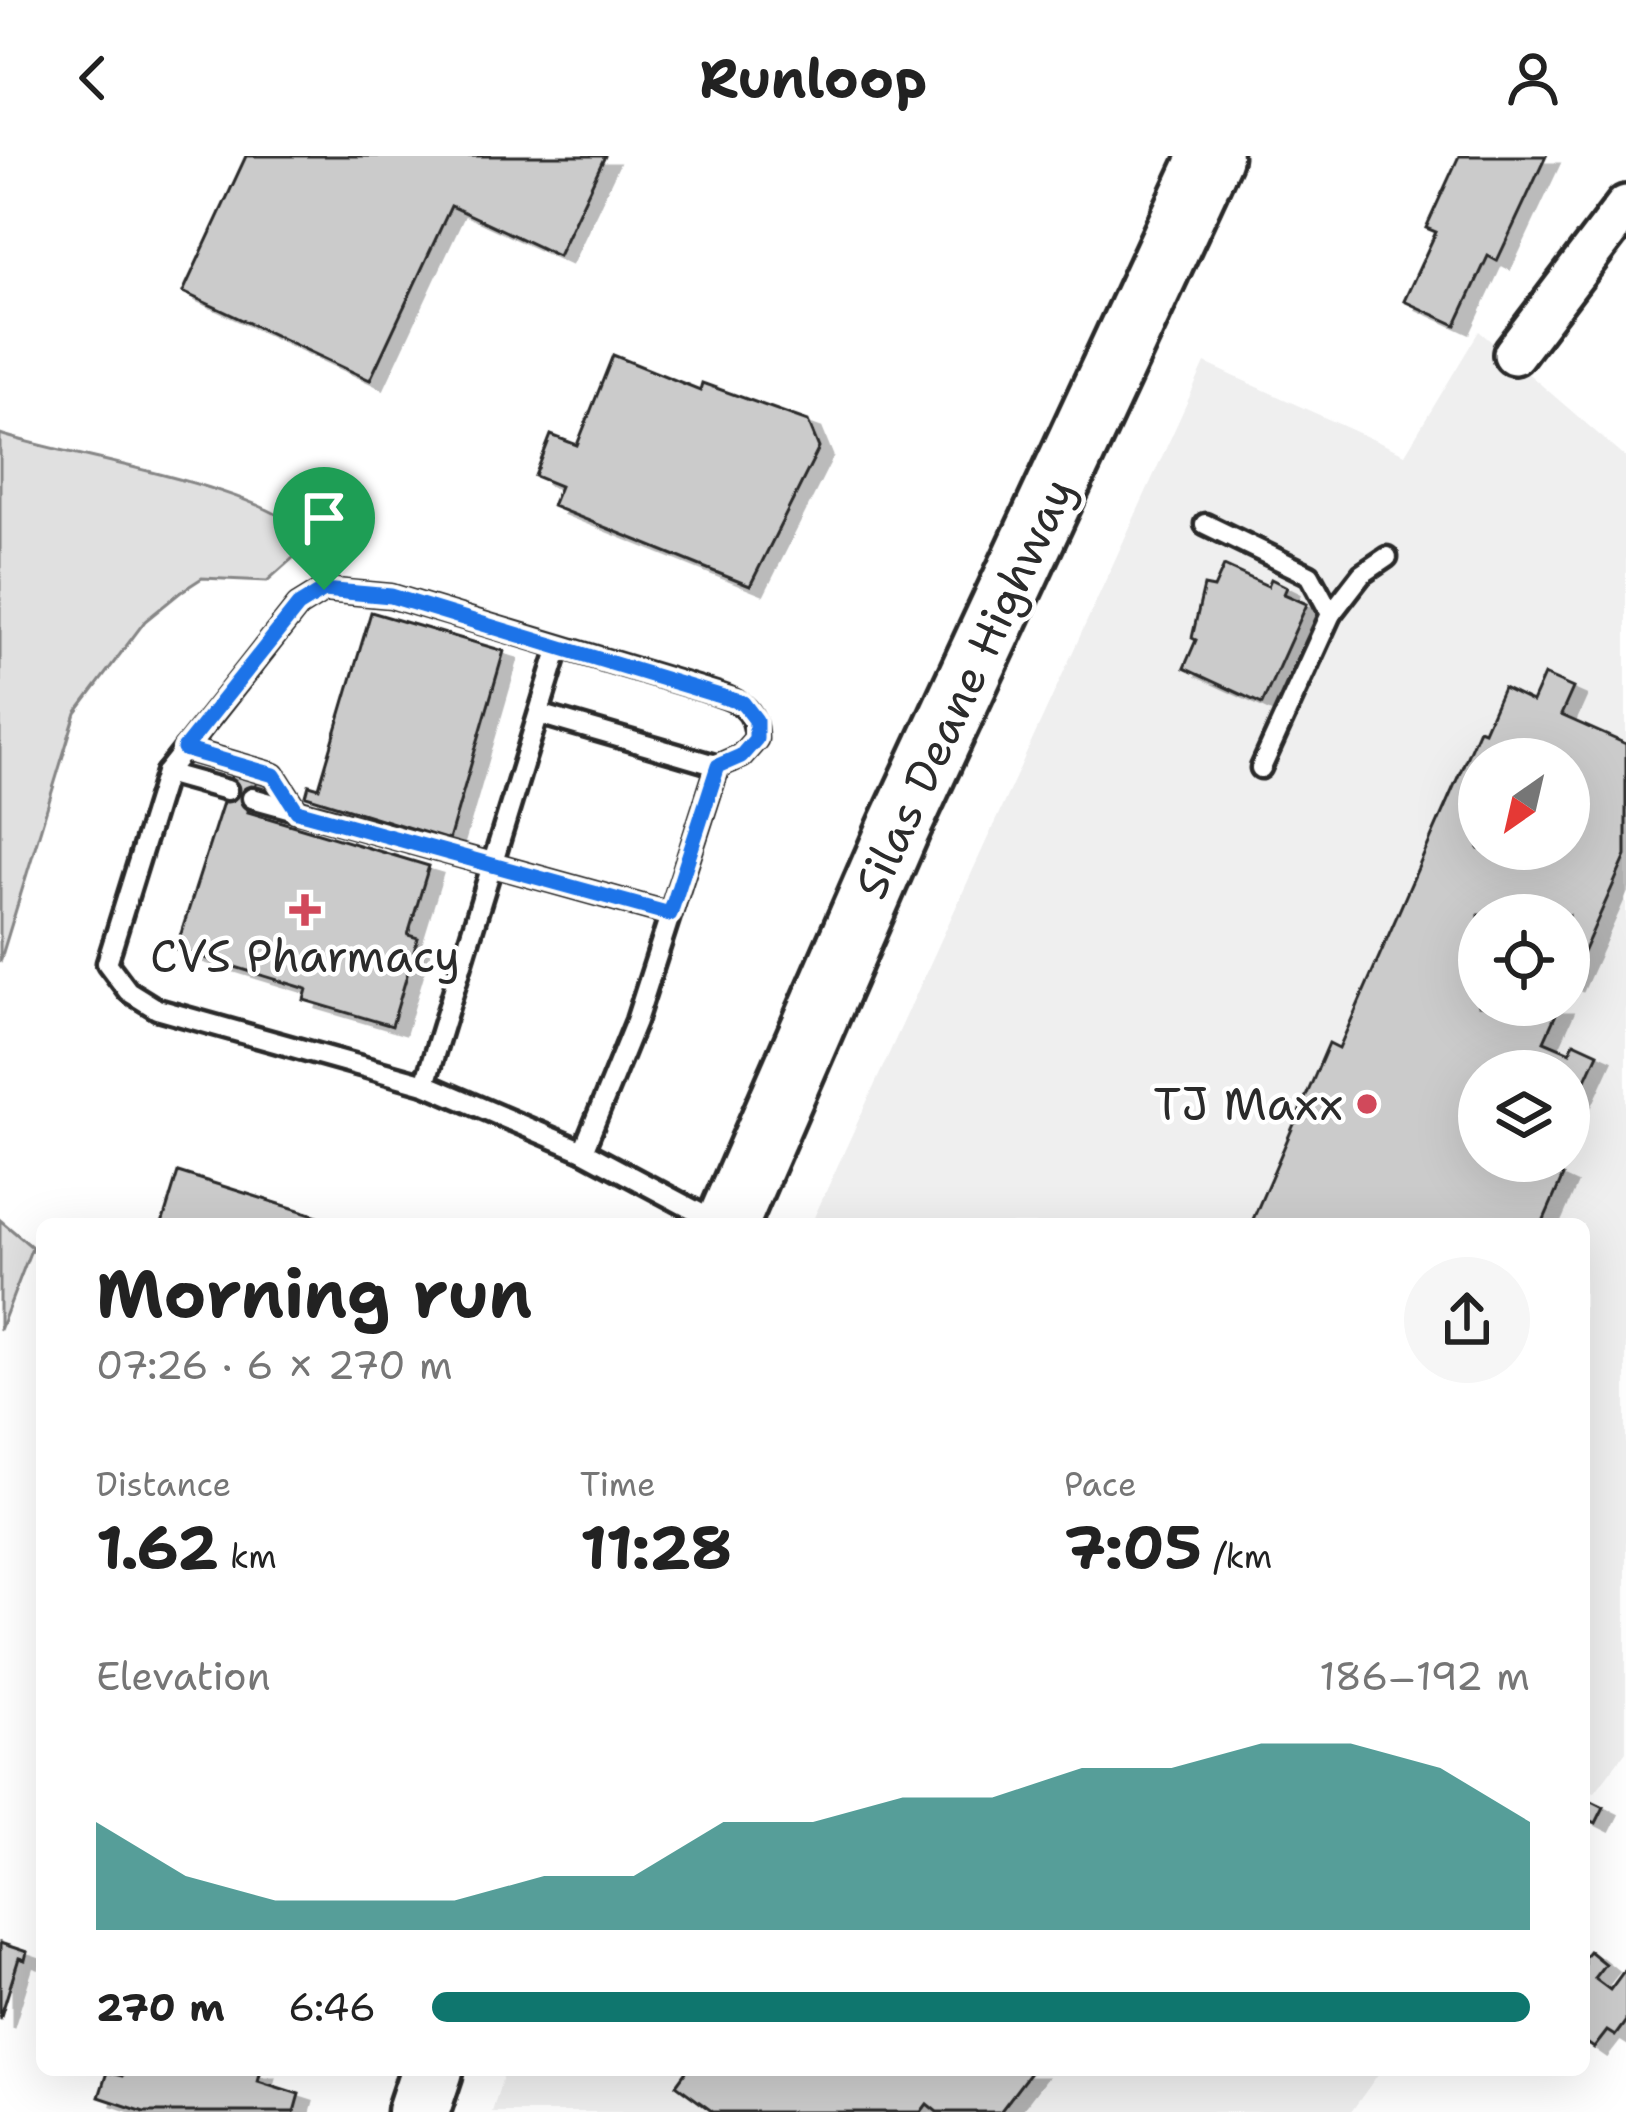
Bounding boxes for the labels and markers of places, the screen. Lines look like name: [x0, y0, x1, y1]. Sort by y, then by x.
pin: [273, 467, 375, 590]
marker: CVS Pharmacy: [292, 897, 318, 923]
place label: CVS Pharmacy: [150, 926, 460, 986]
place label: TJ Maxx: [1154, 1074, 1343, 1134]
marker: TJ Maxx: [1354, 1091, 1380, 1117]

